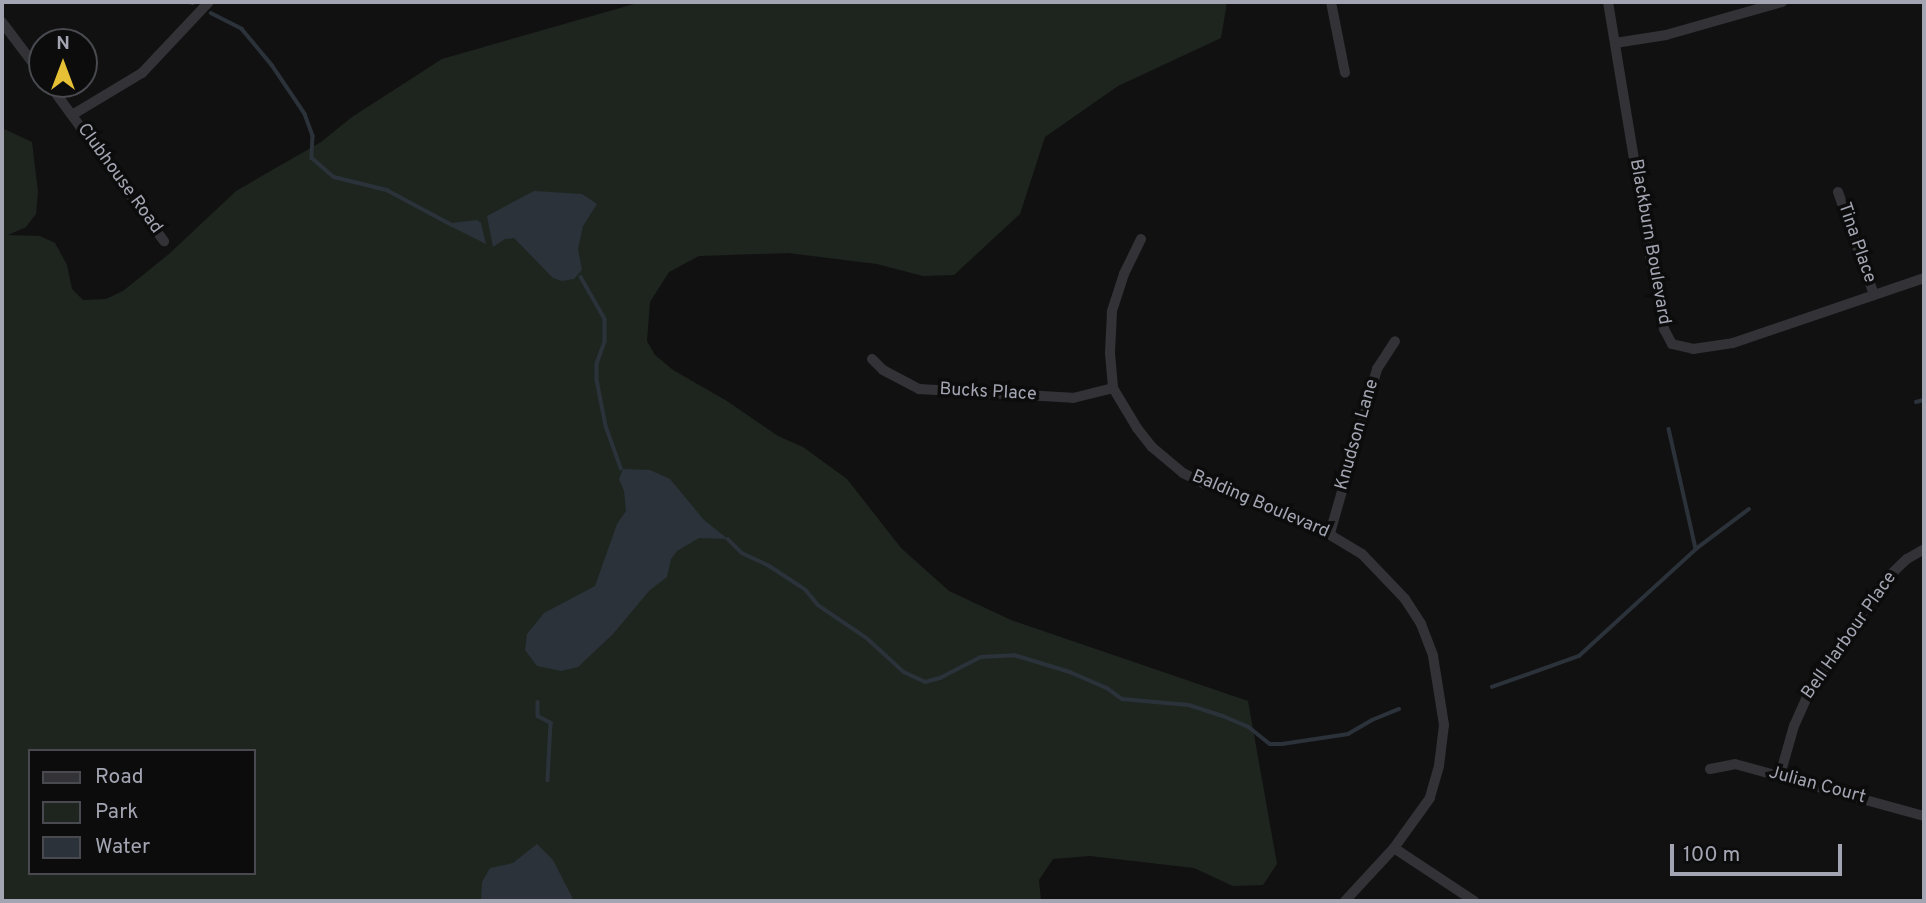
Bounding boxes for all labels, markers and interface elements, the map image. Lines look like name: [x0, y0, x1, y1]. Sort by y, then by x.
north arrow: [28, 28, 98, 98]
text: N: [56, 32, 70, 56]
street label: Clubhouse Road: [72, 120, 166, 238]
street label: Blackburn Boulevard: [1624, 157, 1674, 327]
street label: Tina Place: [1832, 200, 1880, 286]
street label: Knudson Lane: [1332, 377, 1384, 493]
street label: Bucks Place: [939, 380, 1037, 406]
street label: Balding Boulevard: [1188, 466, 1332, 544]
street label: Bell Harbour Place: [1798, 568, 1902, 704]
legend: [28, 749, 256, 875]
street label: Julian Court: [1766, 763, 1868, 809]
text: Road: [95, 764, 144, 791]
text: Park: [95, 799, 138, 826]
scale bar: [1674, 830, 1846, 874]
text: Water: [95, 834, 150, 861]
text: 100 m: [1683, 842, 1740, 869]

